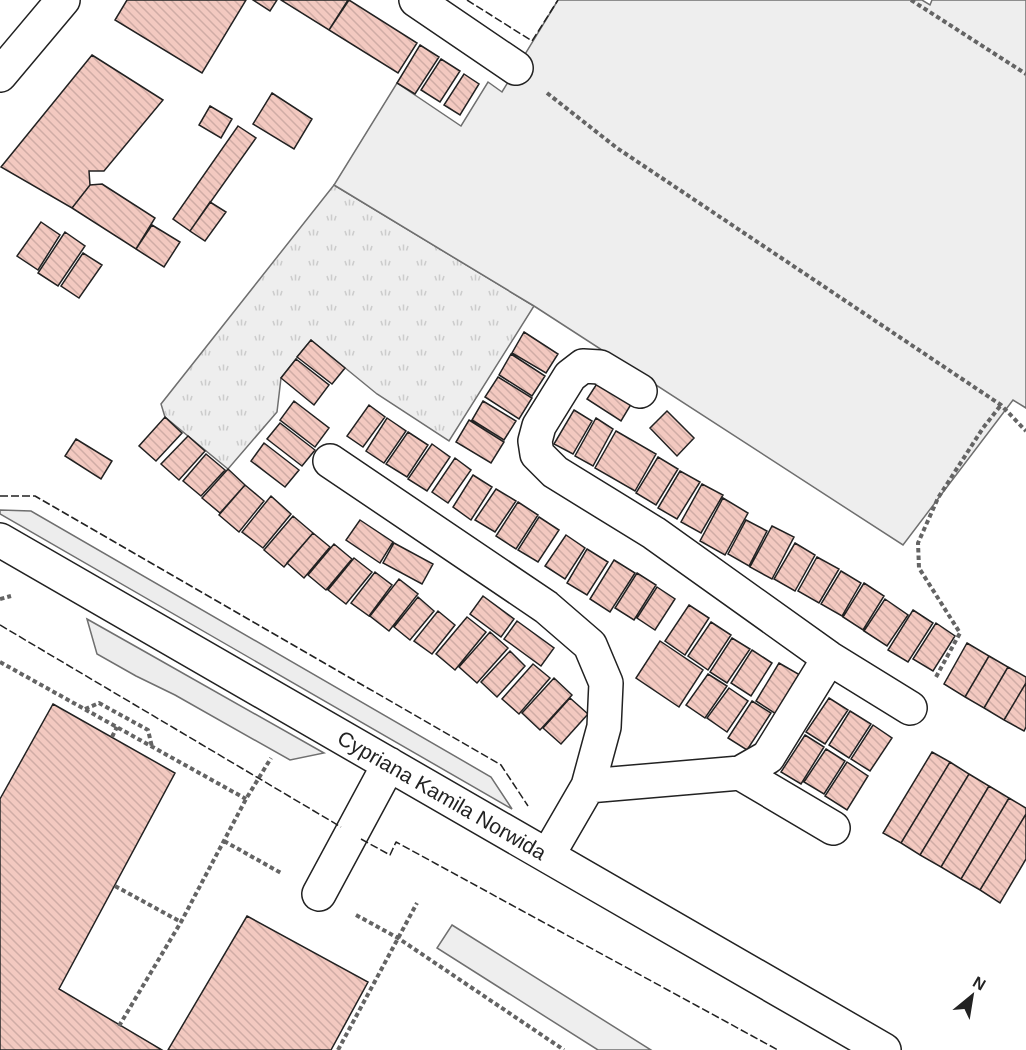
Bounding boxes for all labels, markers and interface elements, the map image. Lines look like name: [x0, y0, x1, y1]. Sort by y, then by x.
street label: Cypriana Kamila Norwida: [334, 726, 551, 864]
north arrow: [942, 966, 1002, 1026]
text: N: [970, 973, 989, 994]

